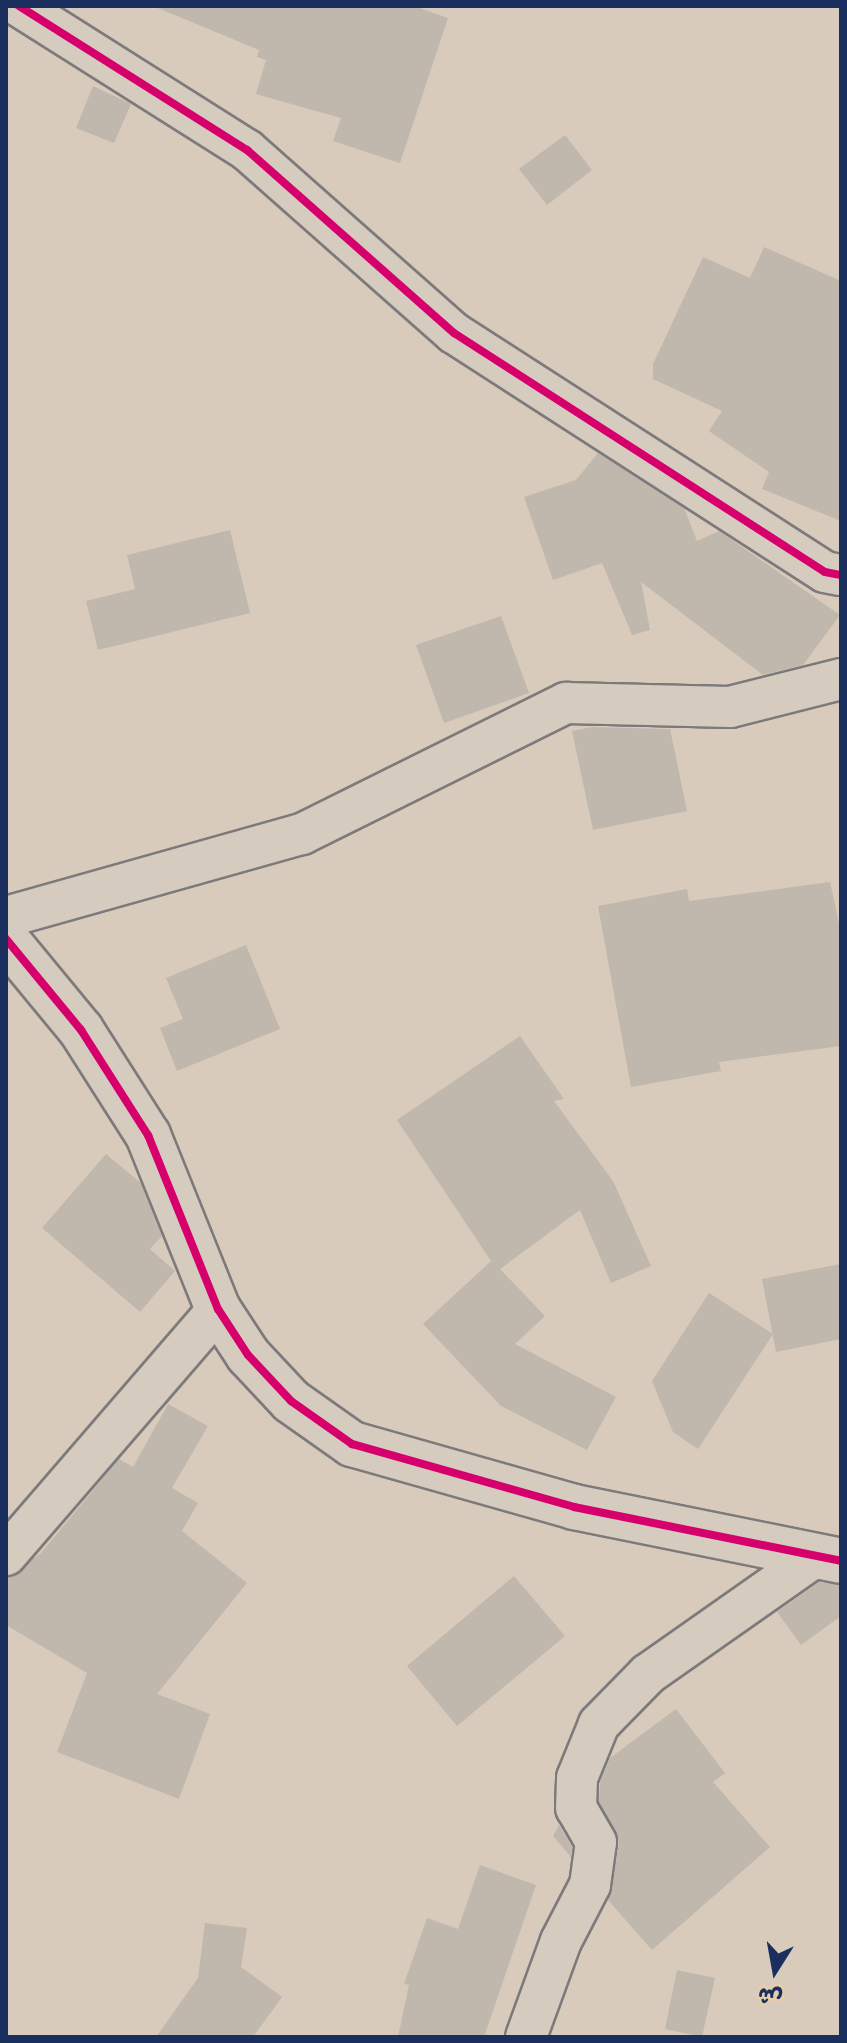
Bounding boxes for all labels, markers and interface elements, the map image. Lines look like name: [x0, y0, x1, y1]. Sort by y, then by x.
north arrow: [735, 1931, 815, 2011]
text: ش: [755, 1977, 785, 2013]

